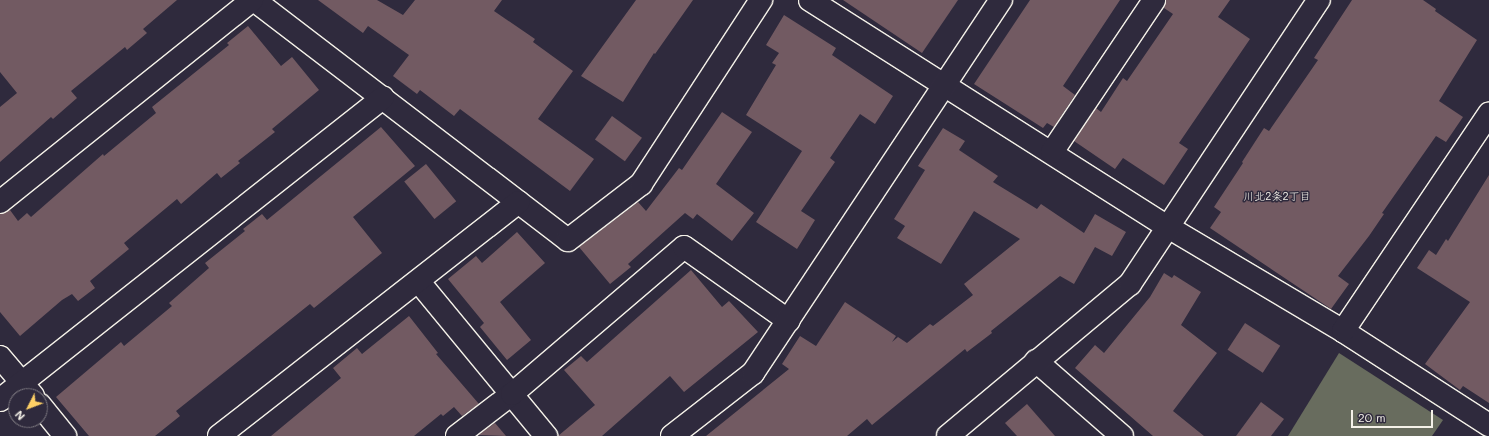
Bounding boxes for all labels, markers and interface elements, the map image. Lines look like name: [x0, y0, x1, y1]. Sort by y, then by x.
district label: 川北2条2丁目: [1243, 189, 1311, 203]
north arrow: [8, 388, 48, 428]
scale bar: [1353, 402, 1435, 428]
text: N: [11, 408, 28, 424]
text: 20 m: [1358, 409, 1386, 425]

